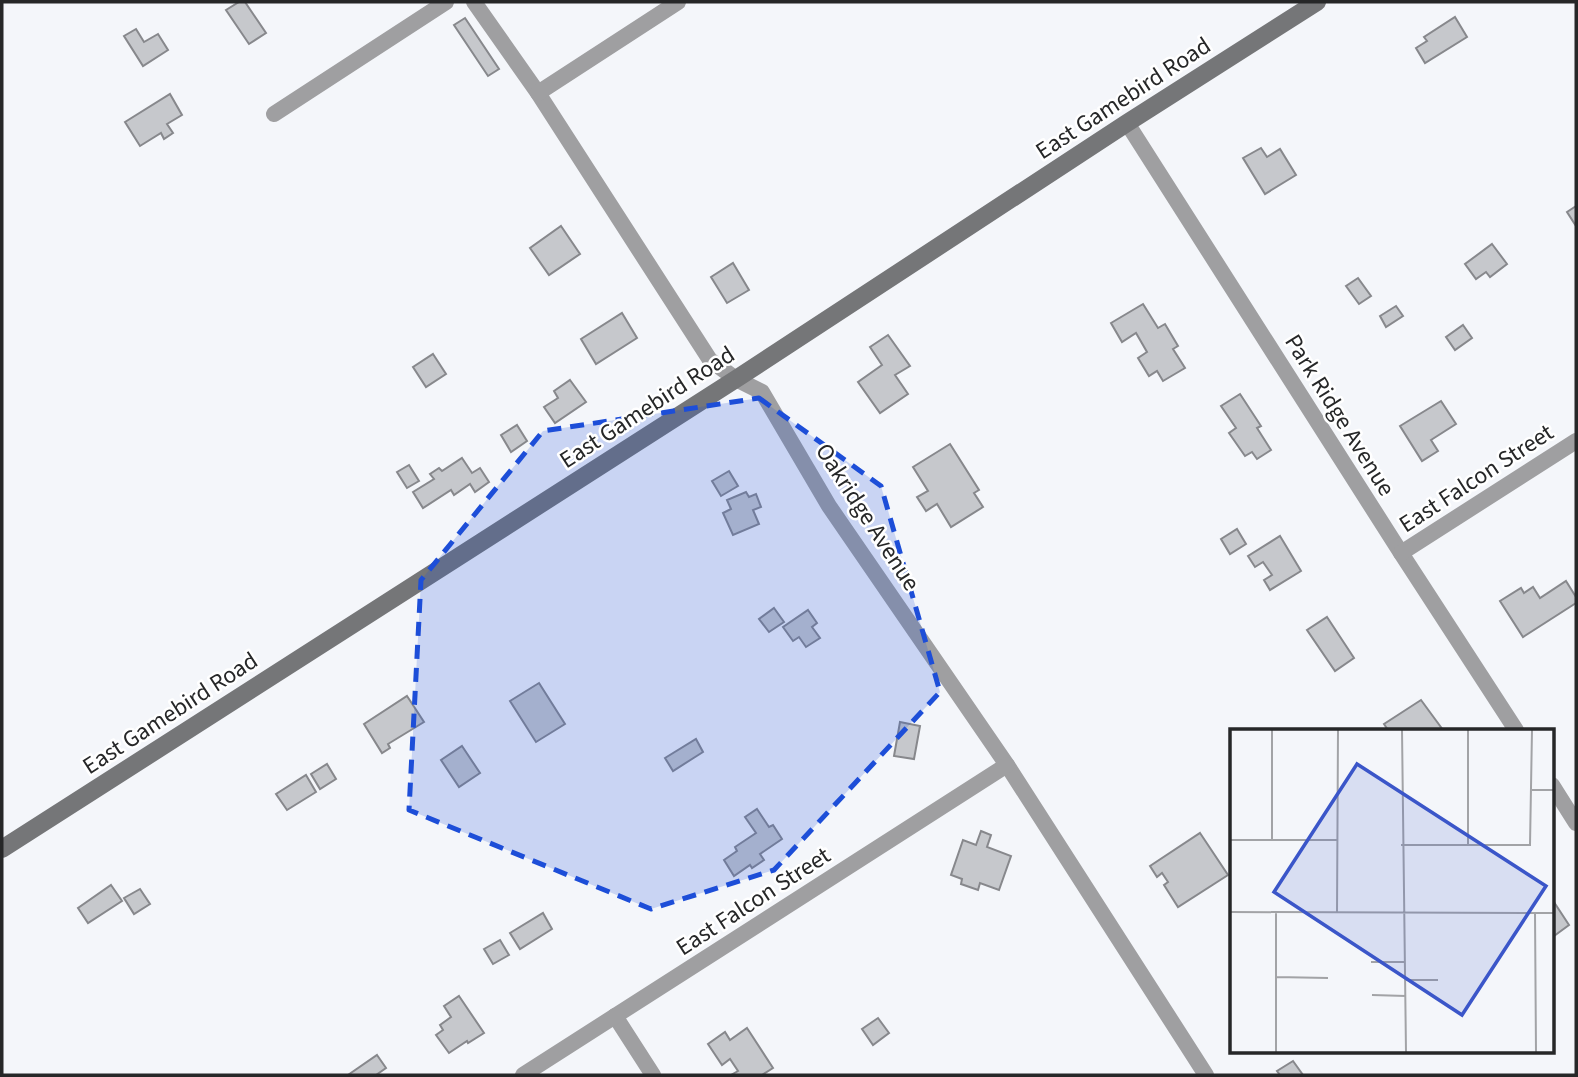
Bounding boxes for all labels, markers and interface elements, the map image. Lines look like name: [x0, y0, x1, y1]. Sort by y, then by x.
street label: East Gamebird Road: [1029, 29, 1218, 168]
street label: Park Ridge Avenue: [1276, 328, 1403, 503]
street label: East Gamebird Road: [553, 338, 742, 477]
street label: East Falcon Street: [1392, 415, 1560, 542]
street label: Oakridge Avenue: [807, 436, 929, 598]
street label: East Gamebird Road: [76, 644, 265, 783]
inset map: [1230, 729, 1554, 1052]
street label: East Falcon Street: [669, 838, 837, 965]

